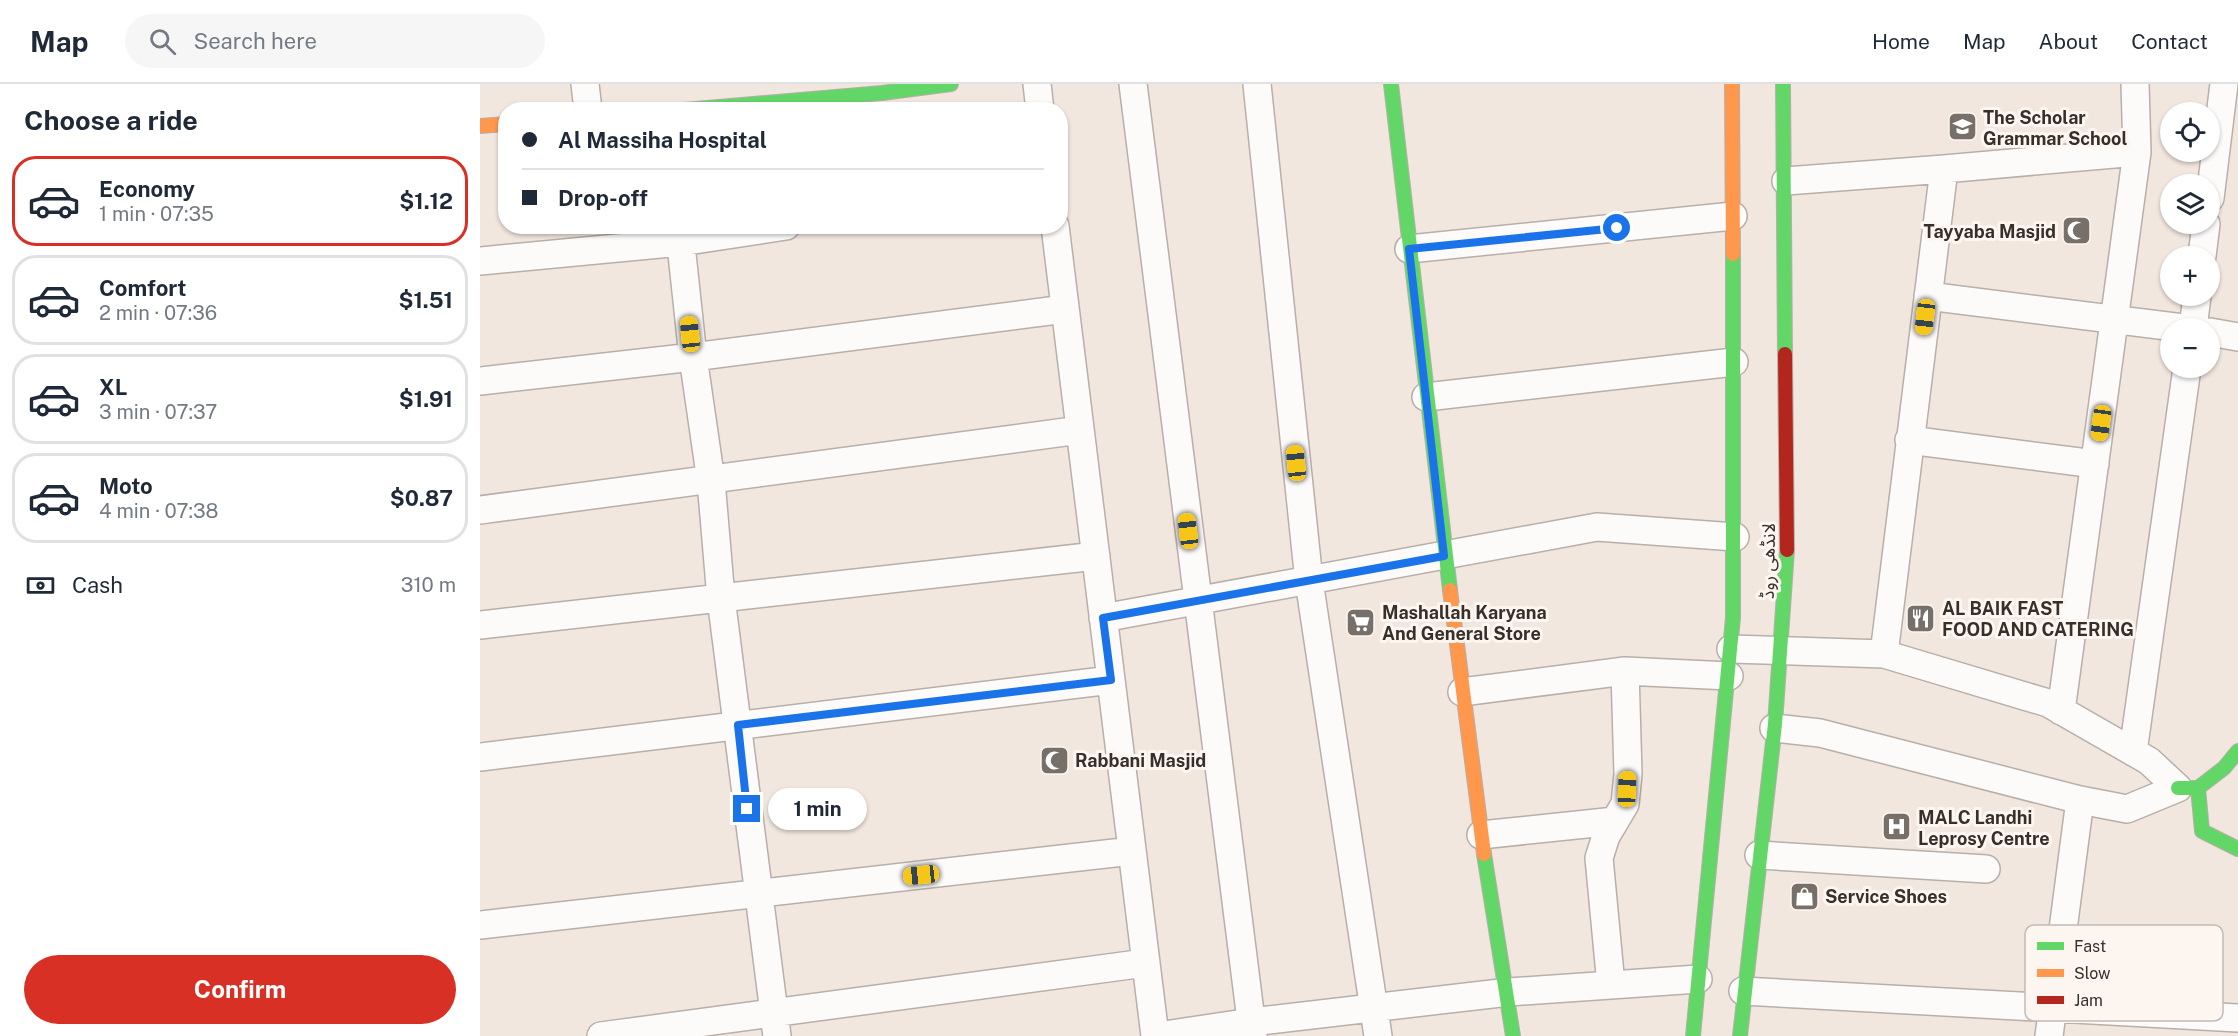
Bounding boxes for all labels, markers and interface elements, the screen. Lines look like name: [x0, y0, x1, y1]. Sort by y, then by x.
search box: [125, 14, 545, 68]
text: Map: [30, 25, 89, 58]
icon: search: [146, 25, 179, 58]
text: Search here: [194, 28, 317, 54]
text: Home: [1872, 29, 1930, 54]
text: Map: [1963, 29, 2006, 54]
text: About: [2039, 29, 2098, 54]
text: Contact: [2131, 29, 2208, 54]
map controls: [2160, 102, 2220, 378]
button: locate: [2160, 102, 2220, 162]
text: Choose a ride: [24, 104, 198, 136]
place label: The Scholar Grammar School: [1983, 107, 2127, 149]
school or university icon: The Scholar Grammar School: [1946, 111, 1978, 143]
text: Al Massiha Hospital: [558, 127, 767, 153]
icon: car: [27, 174, 81, 228]
button: layers: [2160, 174, 2220, 234]
text: Economy: [99, 176, 195, 202]
text: Drop-off: [558, 185, 648, 211]
text: $1.12: [399, 188, 453, 214]
text: 1 min · 07:35: [99, 202, 214, 226]
route start: [1603, 214, 1630, 241]
mosque icon: Tayyaba Masjid: [2061, 215, 2093, 247]
place label: Tayyaba Masjid: [1923, 221, 2056, 242]
button: +: [2160, 246, 2220, 306]
icon: car: [27, 273, 81, 327]
text: Comfort: [99, 275, 186, 301]
text: $1.51: [398, 287, 453, 313]
car: [1914, 298, 1936, 336]
text: 2 min · 07:36: [99, 301, 217, 325]
car: [679, 315, 701, 353]
button: −: [2160, 318, 2220, 378]
icon: car: [27, 372, 81, 426]
text: XL: [99, 374, 127, 400]
text: $1.91: [399, 386, 453, 412]
text: 3 min · 07:37: [99, 400, 217, 424]
car: [2090, 404, 2112, 442]
car: [1285, 444, 1307, 482]
icon: car: [27, 471, 81, 525]
text: Moto: [99, 473, 153, 499]
text: $0.87: [390, 485, 453, 511]
text: 4 min · 07:38: [99, 499, 218, 523]
car: [1177, 512, 1199, 550]
street label: لانڈھی روڈ: [1757, 523, 1780, 599]
icon: cash: [24, 569, 57, 602]
text: Cash: [72, 572, 123, 598]
text: 310 m: [401, 573, 456, 597]
place label: AL BAIK FAST FOOD AND CATERING: [1942, 598, 2134, 640]
place label: Mashallah Karyana And General Store: [1382, 602, 1547, 644]
restaurant icon: AL BAIK FAST FOOD AND CATERING: [1905, 602, 1937, 634]
supermarket icon: Mashallah Karyana And General Store: [1345, 606, 1377, 638]
mosque icon: Rabbani Masjid: [1038, 744, 1070, 776]
place label: Rabbani Masjid: [1075, 750, 1206, 771]
car: [1617, 771, 1637, 807]
callout: 1 min: [768, 788, 867, 830]
route end: [733, 795, 760, 822]
text: 1 min: [793, 797, 842, 821]
place label: MALC Landhi Leprosy Centre: [1918, 807, 2050, 849]
hospital icon: MALC Landhi Leprosy Centre: [1881, 811, 1913, 843]
car: [902, 864, 940, 886]
shop icon: Service Shoes: [1788, 880, 1820, 912]
place label: Service Shoes: [1825, 886, 1947, 907]
legend: [2025, 925, 2223, 1021]
text: Fast: [2074, 937, 2106, 956]
button: Confirm: [24, 955, 456, 1024]
text: Slow: [2074, 964, 2111, 983]
text: Jam: [2074, 991, 2103, 1010]

